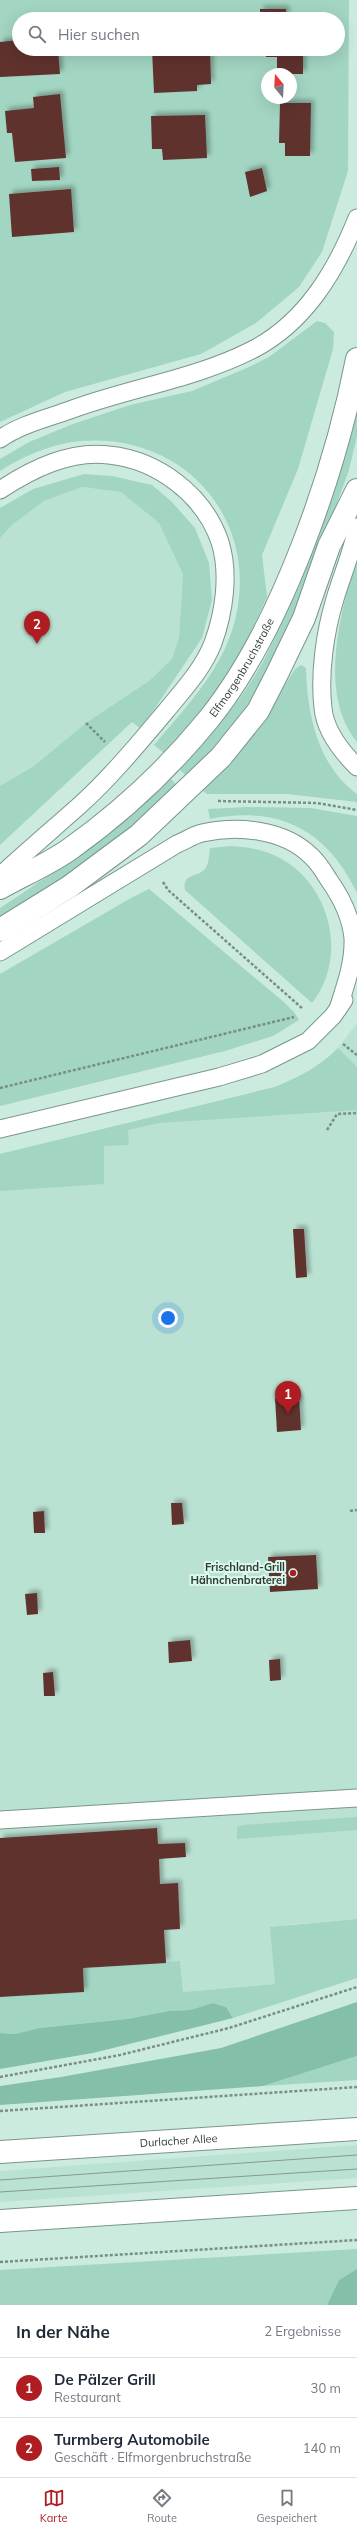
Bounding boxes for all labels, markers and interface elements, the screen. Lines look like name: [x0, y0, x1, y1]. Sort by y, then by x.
search box: [12, 12, 345, 56]
icon: search: [26, 23, 48, 45]
text: Hier suchen: [58, 25, 140, 44]
north arrow: [261, 68, 297, 104]
pin: 2: [24, 611, 50, 644]
street label: Elfmorgenbruchstraße: [206, 616, 277, 720]
your location: [158, 1308, 178, 1328]
pin: 1: [275, 1381, 301, 1414]
place label: Frischland-Grill Hähnchenbraterei: [190, 1560, 285, 1587]
marker: Frischland-Grill Hähnchenbraterei: [288, 1568, 298, 1578]
street label: Durlacher Allee: [139, 2131, 218, 2150]
text: In der Nähe: [16, 2321, 110, 2342]
text: 2 Ergebnisse: [264, 2323, 341, 2339]
text: De Pälzer Grill: [54, 2370, 156, 2389]
text: 1: [25, 2380, 33, 2396]
text: 30 m: [311, 2380, 341, 2396]
text: Restaurant: [54, 2389, 121, 2405]
text: Turmberg Automobile: [54, 2430, 210, 2449]
text: 2: [25, 2440, 33, 2456]
text: 140 m: [303, 2440, 341, 2456]
text: Geschäft · Elfmorgenbruchstraße: [54, 2449, 251, 2465]
tab: Karte: [40, 2487, 67, 2525]
tab: Route: [147, 2487, 177, 2525]
tab: Gespeichert: [256, 2487, 317, 2525]

